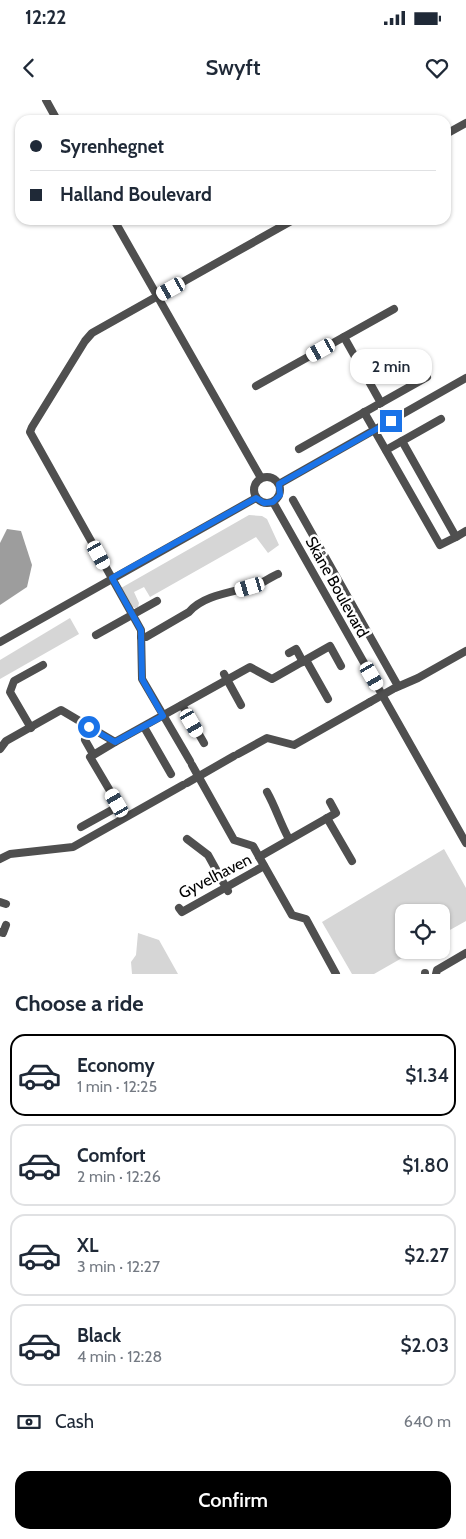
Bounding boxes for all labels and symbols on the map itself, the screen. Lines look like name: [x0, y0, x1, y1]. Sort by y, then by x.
car: [154, 275, 187, 303]
car: [304, 336, 337, 364]
callout: 2 min: [350, 348, 432, 384]
route end: [380, 410, 402, 432]
street label: Skåne Boulevard: [301, 533, 373, 641]
car: [85, 538, 112, 572]
car: [233, 576, 266, 598]
car: [358, 659, 385, 693]
car: [178, 706, 205, 740]
route start: [78, 716, 100, 738]
car: [103, 786, 130, 820]
street label: Gyvelhaven: [175, 850, 255, 902]

